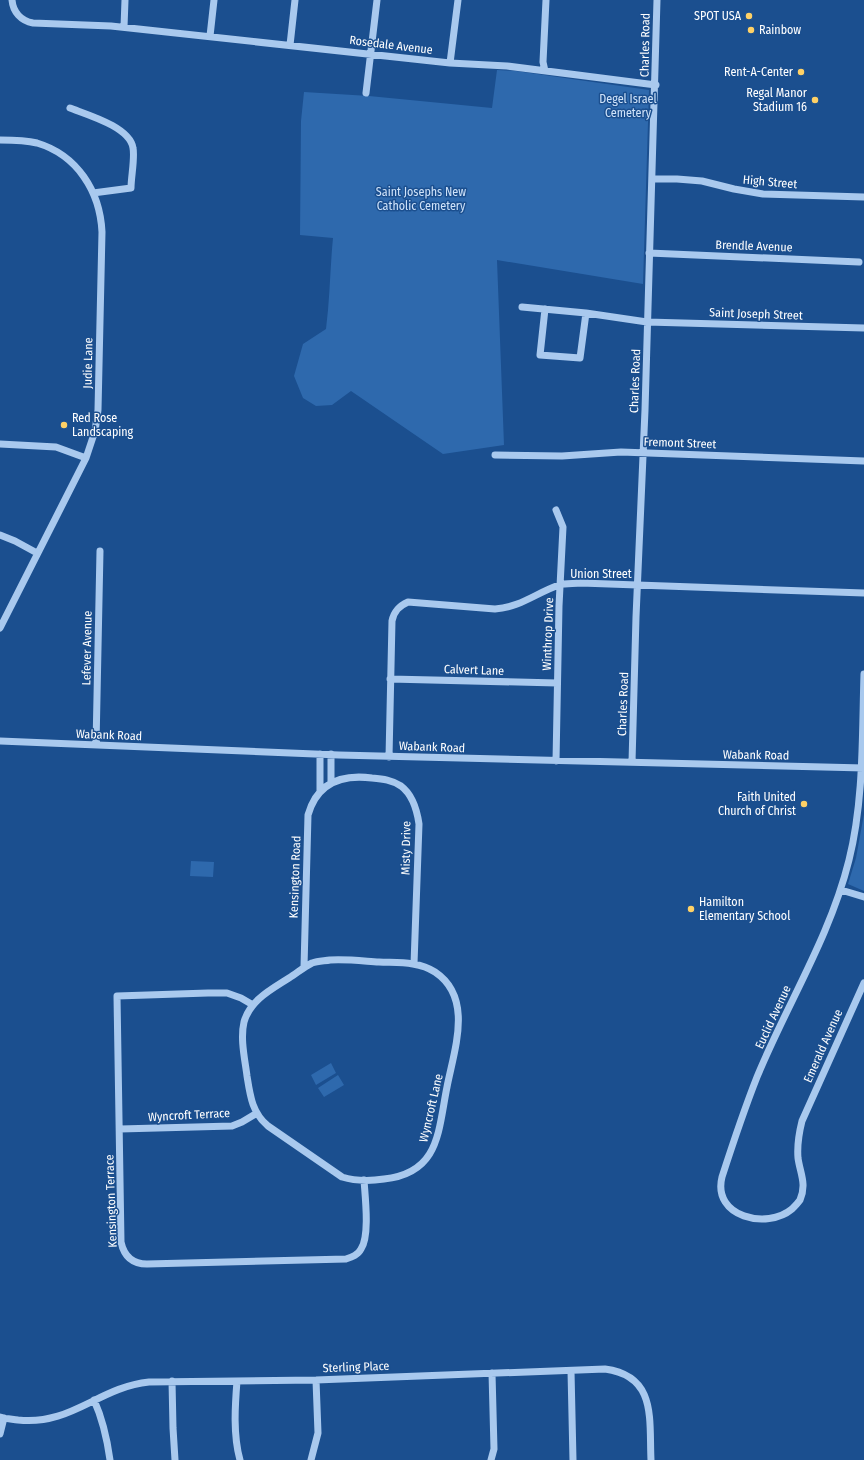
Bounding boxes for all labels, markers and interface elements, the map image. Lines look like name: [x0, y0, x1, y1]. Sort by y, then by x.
place label: SPOT USA: [694, 9, 742, 23]
marker: SPOT USA: [744, 11, 754, 21]
street label: Charles Road: [637, 13, 653, 77]
place label: Rainbow: [759, 23, 801, 37]
marker: Rainbow: [746, 25, 756, 35]
street label: Rosedale Avenue: [349, 33, 434, 57]
place label: Rent-A-Center: [724, 65, 794, 79]
marker: Rent-A-Center: [796, 67, 806, 77]
place label: Regal Manor Stadium 16: [746, 86, 808, 114]
park label: Degel Israel Cemetery: [599, 92, 657, 120]
marker: Regal Manor Stadium 16: [810, 95, 820, 105]
street label: High Street: [742, 173, 798, 191]
park label: Saint Josephs New Catholic Cemetery: [376, 185, 466, 213]
street label: Brendle Avenue: [715, 238, 793, 254]
street label: Saint Joseph Street: [709, 305, 803, 323]
street label: Judie Lane: [81, 337, 95, 389]
street label: Charles Road: [627, 349, 643, 413]
place label: Red Rose Landscaping: [72, 411, 134, 439]
marker: Red Rose Landscaping: [59, 420, 69, 430]
street label: Fremont Street: [643, 435, 717, 451]
street label: Union Street: [570, 567, 632, 581]
street label: Winthrop Drive: [540, 597, 556, 671]
street label: Lefever Avenue: [79, 610, 95, 685]
street label: Calvert Lane: [444, 662, 504, 678]
street label: Charles Road: [615, 672, 631, 736]
street label: Wabank Road: [76, 727, 142, 743]
street label: Wabank Road: [399, 739, 465, 755]
street label: Wabank Road: [723, 747, 789, 763]
place label: Faith United Church of Christ: [718, 790, 796, 818]
marker: Faith United Church of Christ: [799, 799, 809, 809]
street label: Misty Drive: [399, 821, 413, 875]
street label: Kensington Road: [287, 835, 303, 919]
place label: Hamilton Elementary School: [699, 895, 790, 923]
marker: Hamilton Elementary School: [686, 904, 696, 914]
street label: Euclid Avenue: [752, 983, 794, 1051]
street label: Emerald Avenue: [801, 1007, 845, 1085]
street label: Wyncroft Lane: [416, 1072, 446, 1144]
street label: Wyncroft Terrace: [148, 1106, 230, 1124]
street label: Kensington Terrace: [102, 1154, 120, 1248]
street label: Sterling Place: [322, 1359, 390, 1375]

